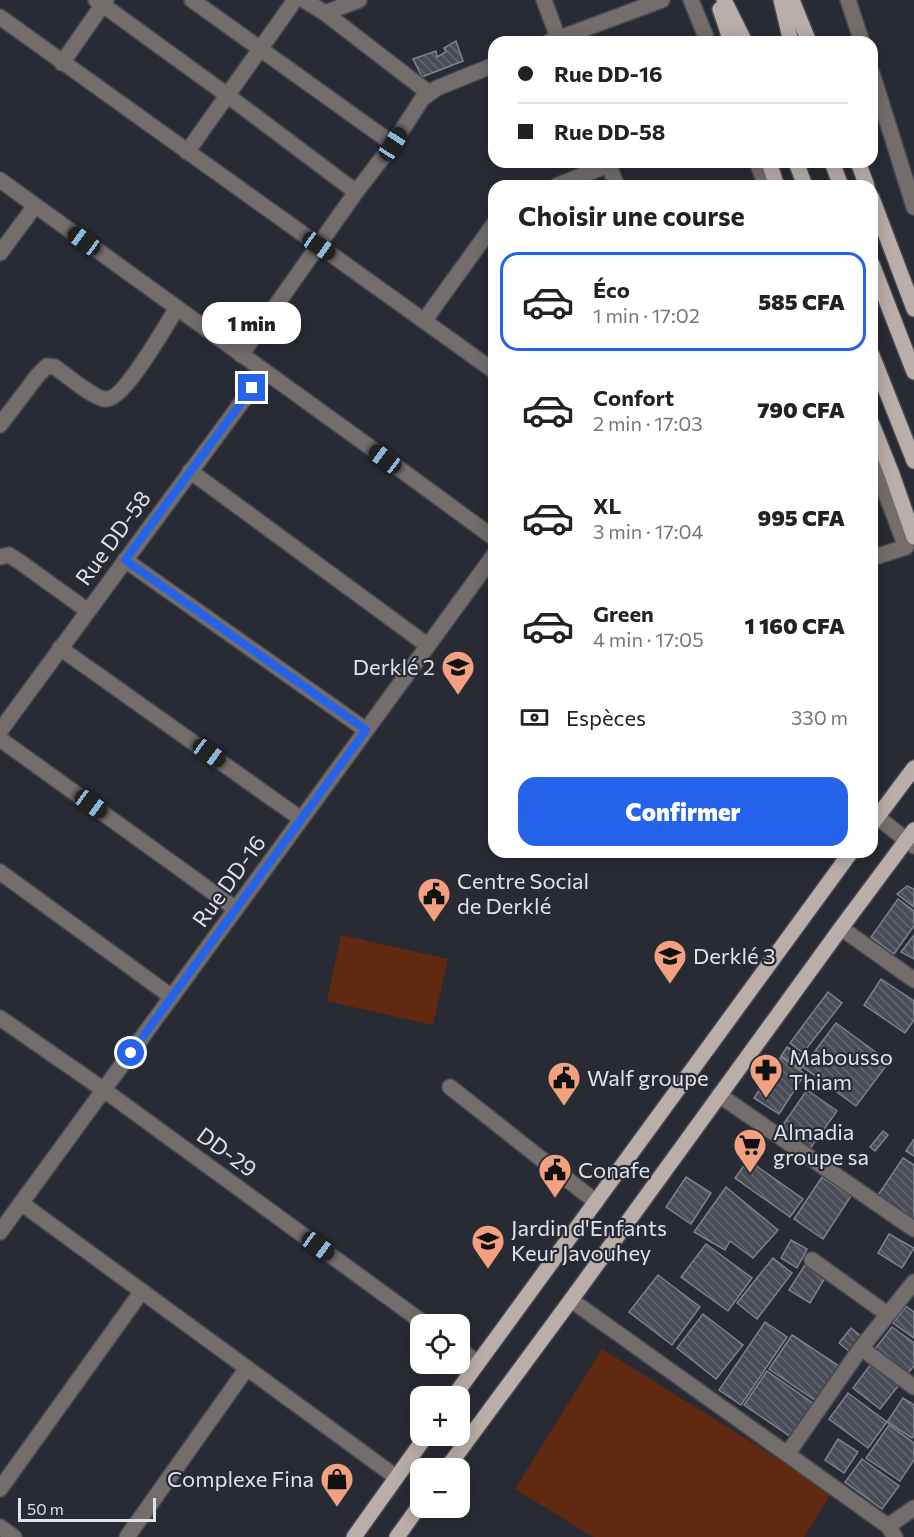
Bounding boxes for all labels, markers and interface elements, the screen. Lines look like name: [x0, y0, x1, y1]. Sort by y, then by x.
text: Rue DD-16: [554, 60, 662, 87]
text: Rue DD-58: [554, 118, 665, 145]
car: [376, 124, 410, 164]
text: Choisir une course: [518, 199, 745, 232]
car: [64, 223, 104, 259]
car: [299, 228, 339, 264]
icon: car: [521, 275, 575, 329]
text: Éco: [593, 276, 630, 303]
text: 585 CFA: [758, 288, 845, 315]
callout: 1 min: [202, 301, 302, 343]
text: 1 min · 17:02: [593, 303, 700, 327]
text: 1 min: [227, 311, 276, 335]
route end: [238, 374, 265, 401]
icon: car: [521, 383, 575, 437]
text: Confort: [593, 384, 674, 411]
text: 790 CFA: [757, 396, 845, 423]
text: 2 min · 17:03: [593, 411, 703, 435]
car: [365, 441, 405, 477]
street label: Rue DD-58: [69, 485, 156, 590]
icon: car: [521, 491, 575, 545]
text: XL: [593, 492, 621, 519]
text: 995 CFA: [757, 504, 845, 531]
text: 3 min · 17:04: [593, 519, 704, 543]
icon: car: [521, 599, 575, 653]
text: Green: [593, 600, 654, 627]
text: 1 160 CFA: [745, 612, 845, 639]
text: 4 min · 17:05: [593, 627, 704, 651]
school or university icon: Derklé 2: [440, 649, 476, 696]
place label: Derklé 2: [353, 653, 435, 680]
icon: cash: [518, 701, 551, 734]
text: Espèces: [566, 704, 646, 731]
text: 330 m: [791, 705, 848, 729]
car: [189, 735, 229, 771]
button: Confirmer: [518, 777, 848, 846]
car: [71, 786, 111, 822]
street label: Rue DD-16: [186, 829, 271, 932]
place label: Centre Social de Derklé: [457, 867, 589, 919]
public building icon: Centre Social de Derklé: [416, 876, 452, 923]
school or university icon: Derklé 3: [652, 938, 688, 985]
place label: Derklé 3: [693, 942, 775, 969]
route start: [117, 1039, 144, 1066]
place label: Mabousso Thiam: [789, 1043, 893, 1095]
pharmacy icon: Mabousso Thiam: [748, 1052, 784, 1099]
public building icon: Walf groupe: [546, 1060, 582, 1107]
place label: Walf groupe: [587, 1064, 709, 1091]
place label: Almadia groupe sa: [773, 1118, 869, 1170]
street label: DD-29: [192, 1121, 262, 1182]
supermarket icon: Almadia groupe sa: [732, 1127, 768, 1174]
public building icon: Conafe: [537, 1152, 573, 1199]
place label: Conafe: [578, 1156, 650, 1183]
place label: Jardin d'Enfants Keur Javouhey: [511, 1214, 667, 1266]
school or university icon: Jardin d'Enfants Keur Javouhey: [470, 1223, 506, 1270]
car: [298, 1228, 338, 1264]
map controls: [410, 1314, 470, 1518]
button: locate: [410, 1314, 470, 1374]
button: +: [410, 1386, 470, 1446]
button: −: [410, 1458, 470, 1518]
shop icon: Complexe Fina: [319, 1461, 355, 1508]
place label: Complexe Fina: [167, 1465, 314, 1492]
scale bar: [18, 1495, 156, 1522]
text: 50 m: [27, 1499, 64, 1518]

